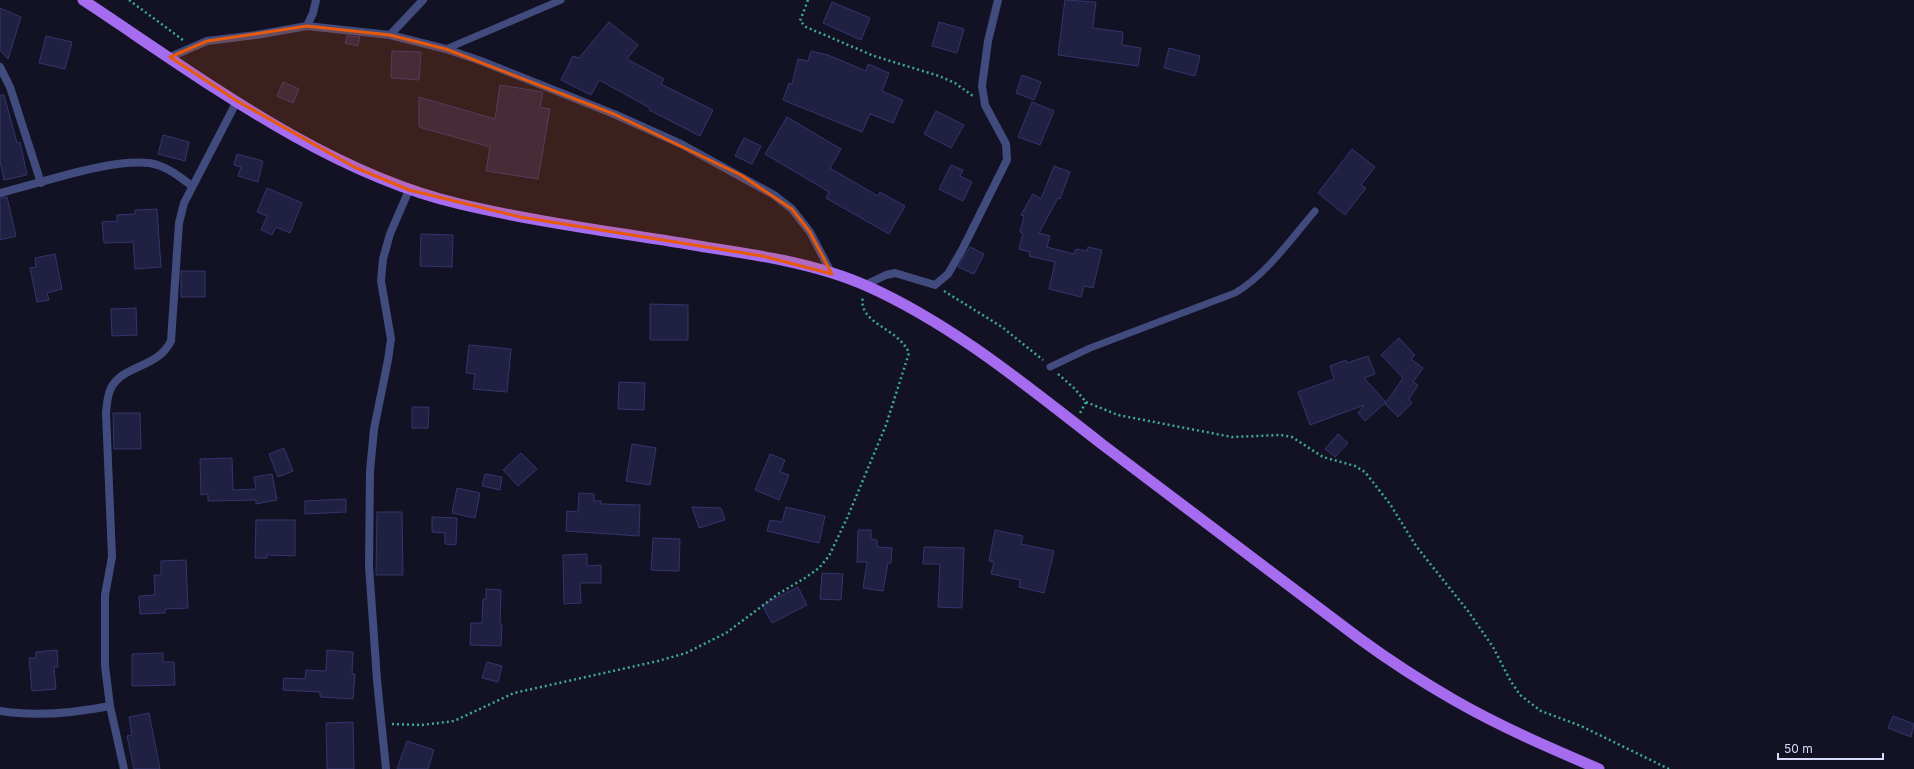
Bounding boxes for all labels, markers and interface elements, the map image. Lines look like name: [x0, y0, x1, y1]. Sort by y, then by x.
scale bar: [1778, 735, 1883, 761]
text: 50 m: [1784, 741, 1813, 756]

